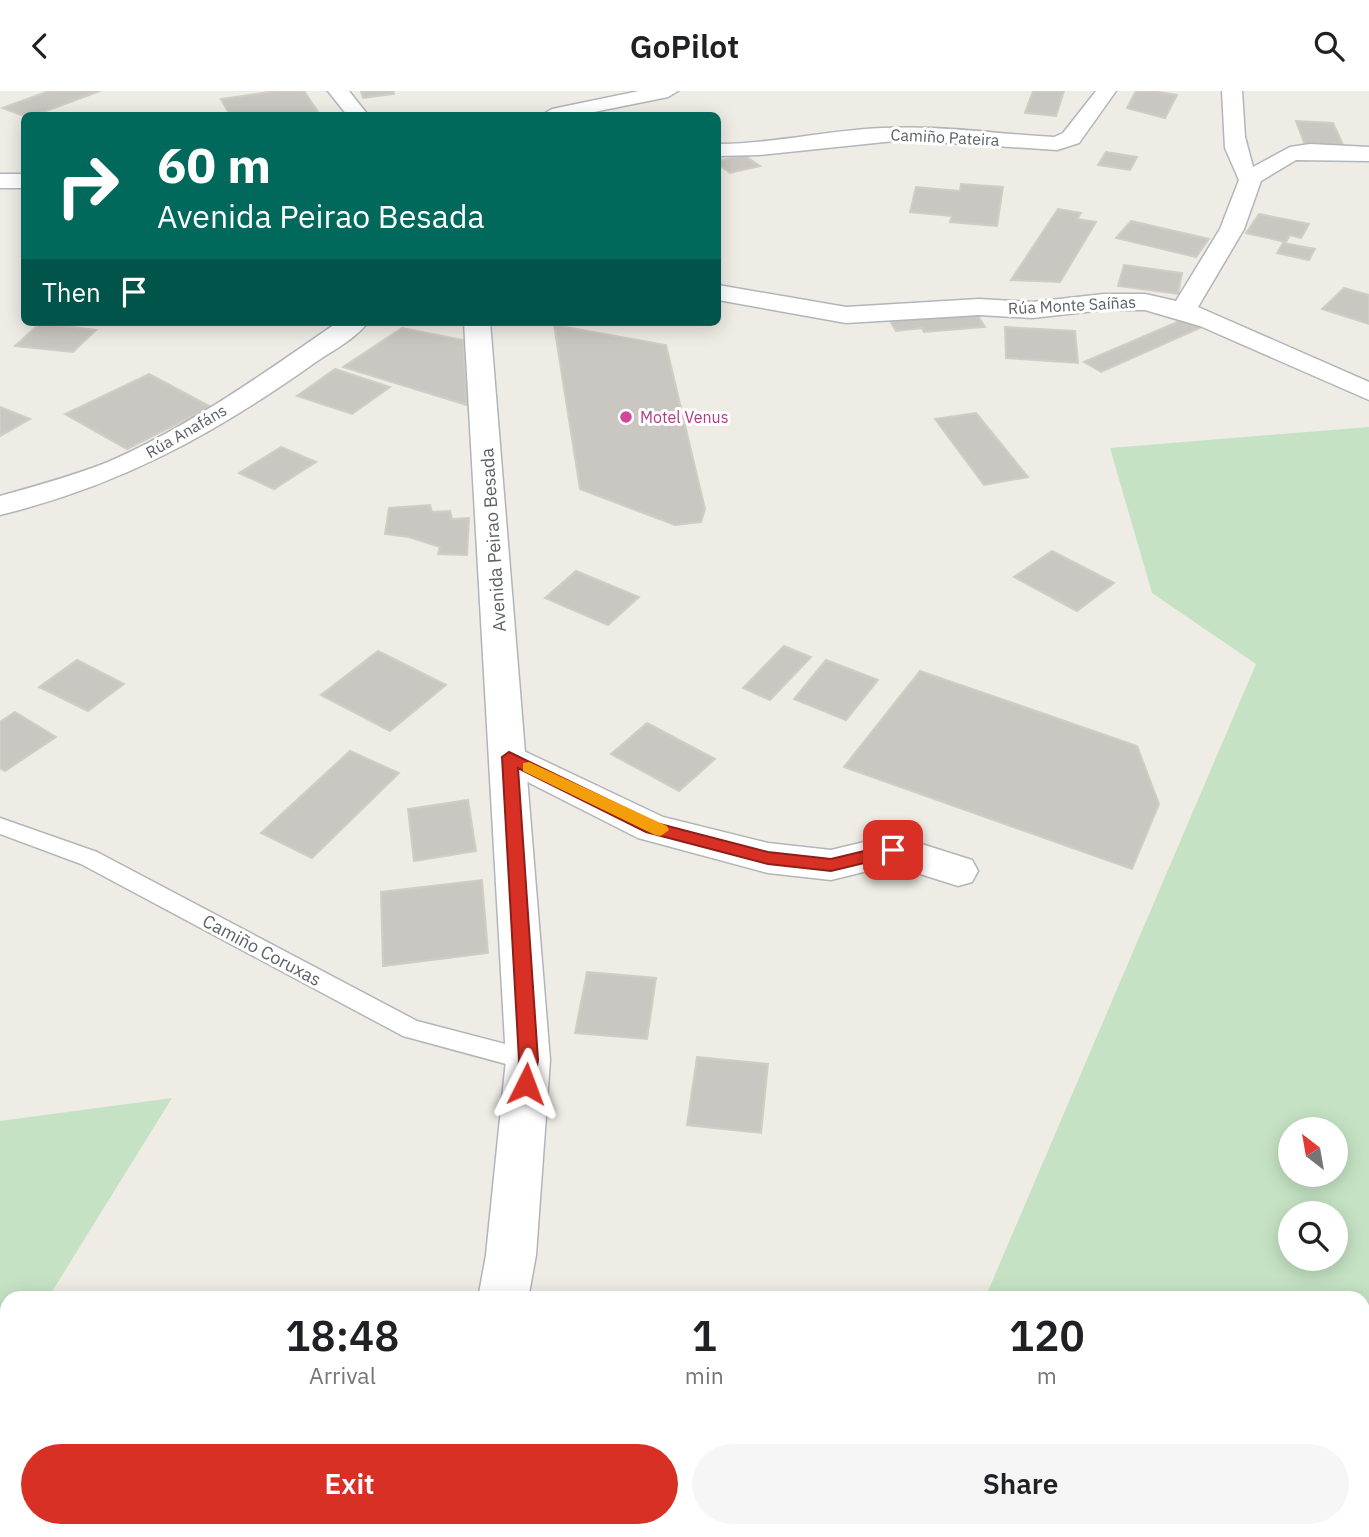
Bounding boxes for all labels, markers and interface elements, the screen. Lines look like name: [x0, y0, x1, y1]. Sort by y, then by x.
text: GoPilot: [630, 25, 739, 67]
icon: back: [21, 27, 59, 65]
icon: search: [1310, 27, 1348, 65]
street label: Camiño Pateira: [890, 124, 1000, 150]
text: 60 m: [157, 133, 271, 196]
icon: right: [42, 140, 133, 231]
text: Avenida Peirao Besada: [157, 195, 485, 237]
icon: arrive: [115, 273, 153, 311]
text: Then: [42, 275, 101, 309]
street label: Rúa Monte Saíñas: [1008, 292, 1136, 318]
street label: Rúa Anafáns: [142, 400, 230, 462]
place label: Motel Venus: [640, 407, 728, 427]
marker: Motel Venus: [618, 409, 634, 425]
street label: Avenida Peirao Besada: [475, 447, 511, 633]
pin: [863, 820, 923, 880]
icon: arrive: [874, 831, 912, 869]
street label: Camiño Coruxas: [199, 909, 325, 991]
position arrow: [489, 1047, 563, 1121]
north arrow: [1278, 1117, 1348, 1187]
map controls: [1278, 1117, 1348, 1271]
button: search: [1278, 1201, 1348, 1271]
text: 18:48: [285, 1308, 400, 1363]
text: 1: [692, 1308, 717, 1363]
text: 120: [1009, 1308, 1085, 1363]
text: Arrival: [309, 1360, 376, 1390]
text: min: [685, 1360, 724, 1390]
text: m: [1037, 1360, 1057, 1390]
button: Exit: [21, 1444, 678, 1524]
button: Share: [692, 1444, 1349, 1524]

